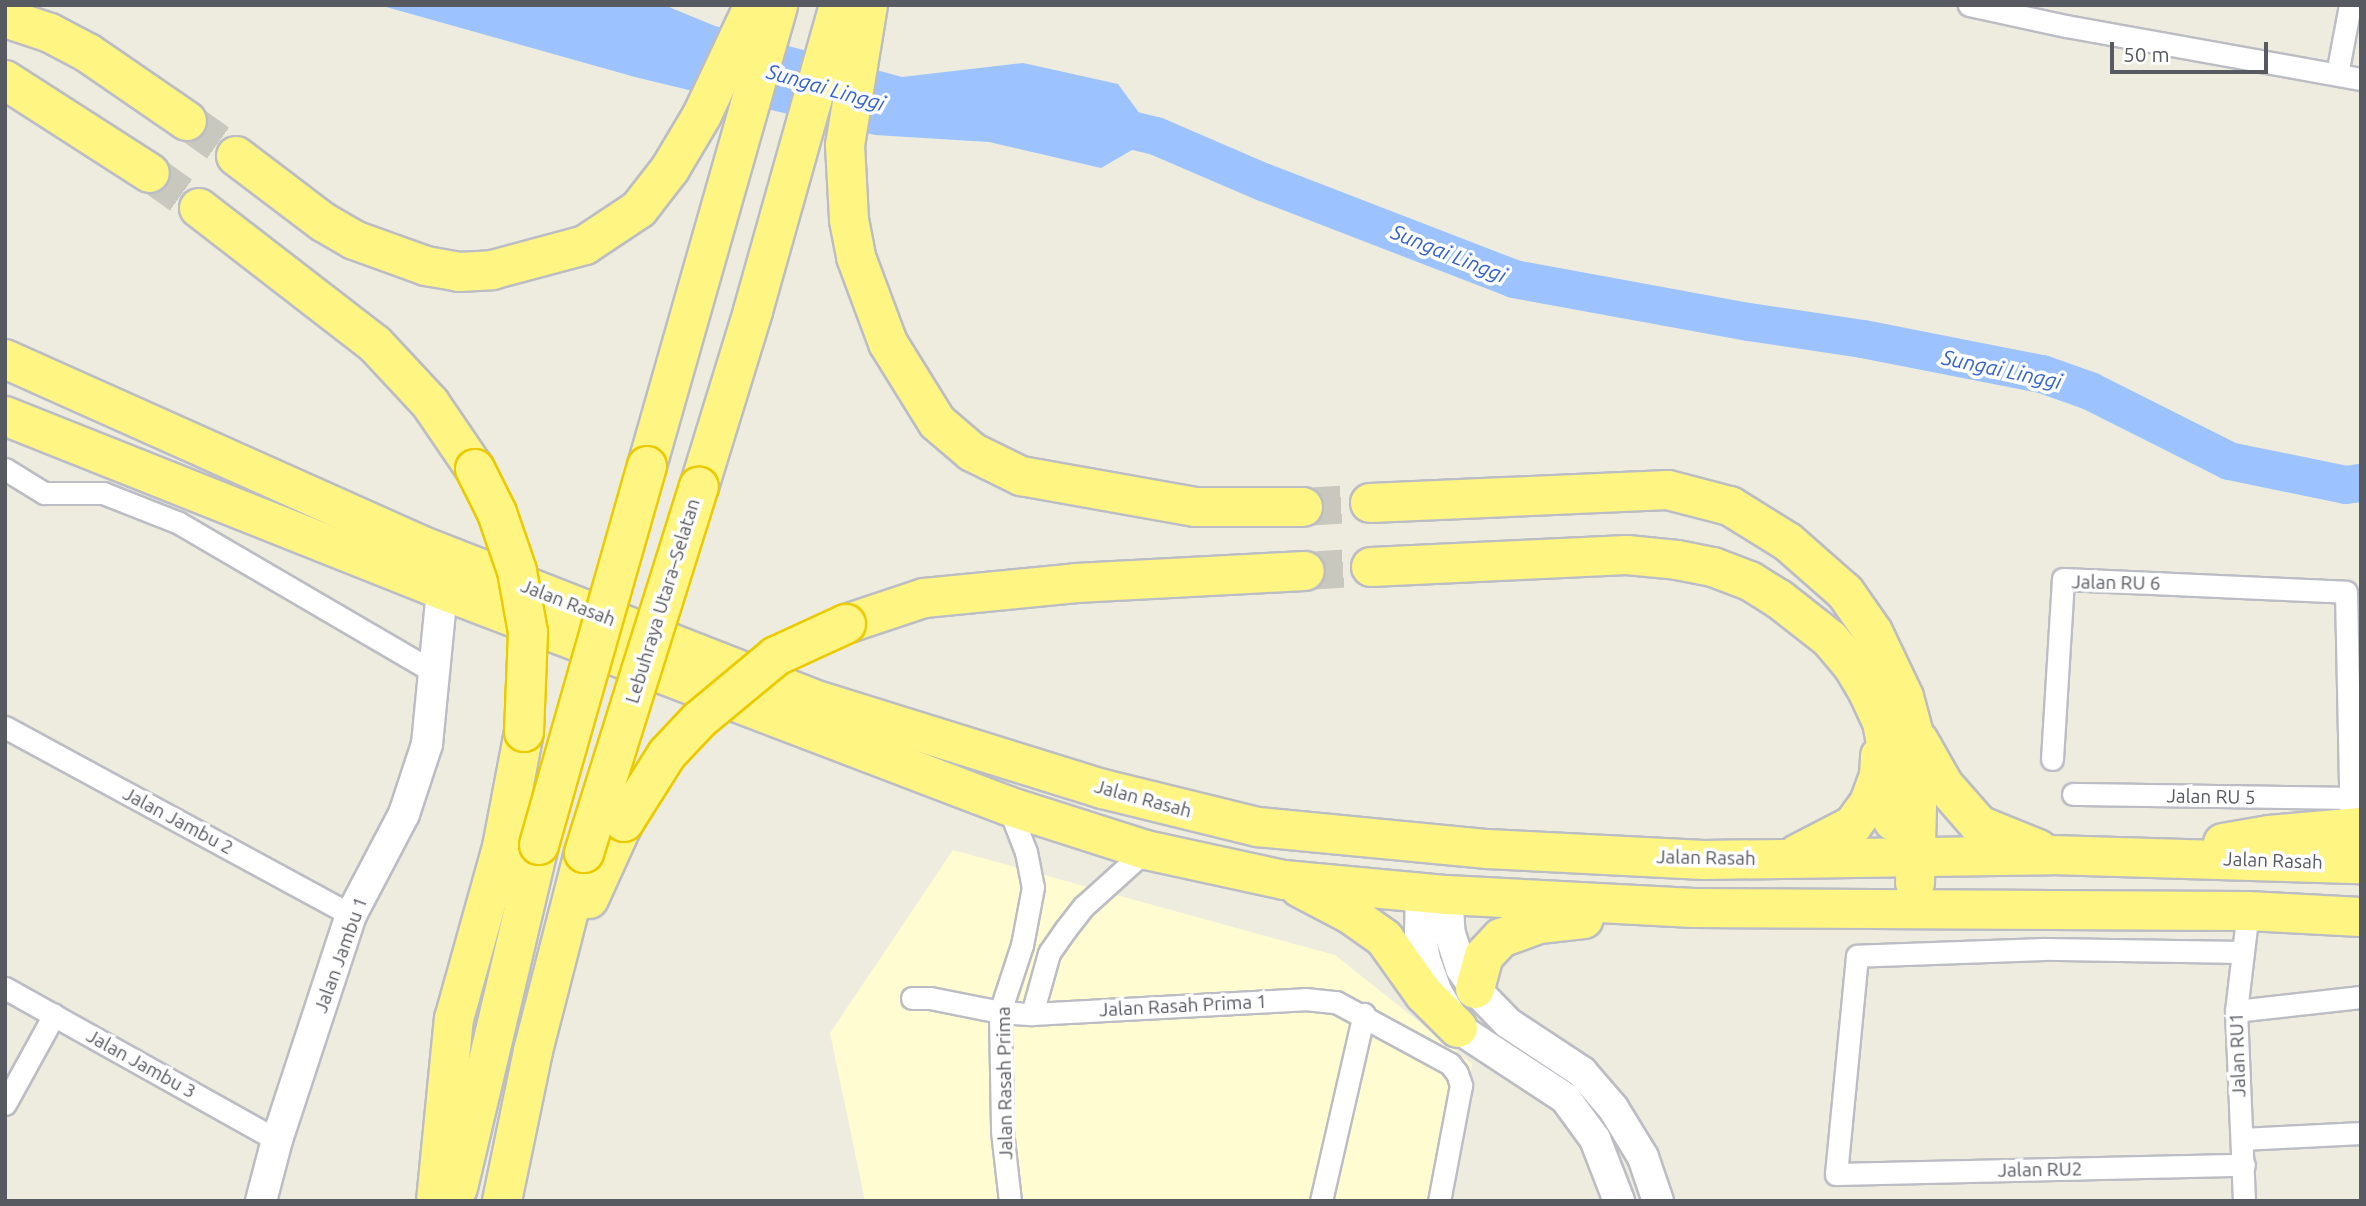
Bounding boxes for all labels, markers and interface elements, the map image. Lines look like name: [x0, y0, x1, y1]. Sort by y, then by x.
scale bar: [2114, 28, 2272, 72]
text: 50 m: [2123, 42, 2170, 66]
water label: Sungai Linggi: [764, 58, 888, 116]
water label: Sungai Linggi: [1388, 218, 1510, 288]
water label: Sungai Linggi: [1940, 344, 2064, 394]
street label: Lebuhraya Utara–Selatan: [621, 496, 705, 706]
street label: Jalan RU 6: [2071, 571, 2161, 595]
street label: Jalan Rasah: [517, 575, 619, 631]
street label: Jalan Rasah: [1092, 775, 1194, 823]
street label: Jalan Jambu 2: [119, 782, 237, 860]
street label: Jalan RU 5: [2166, 785, 2256, 809]
street label: Jalan Rasah: [1656, 846, 1756, 870]
street label: Jalan Rasah: [2223, 848, 2323, 874]
street label: Jalan Jambu 1: [309, 894, 373, 1016]
street label: Jalan Rasah Prima 1: [1098, 990, 1268, 1022]
street label: Jalan Rasah Prima: [992, 1006, 1018, 1160]
street label: Jalan RU1: [2225, 1012, 2251, 1098]
street label: Jalan Jambu 3: [82, 1025, 200, 1103]
street label: Jalan RU2: [1997, 1158, 2083, 1182]

